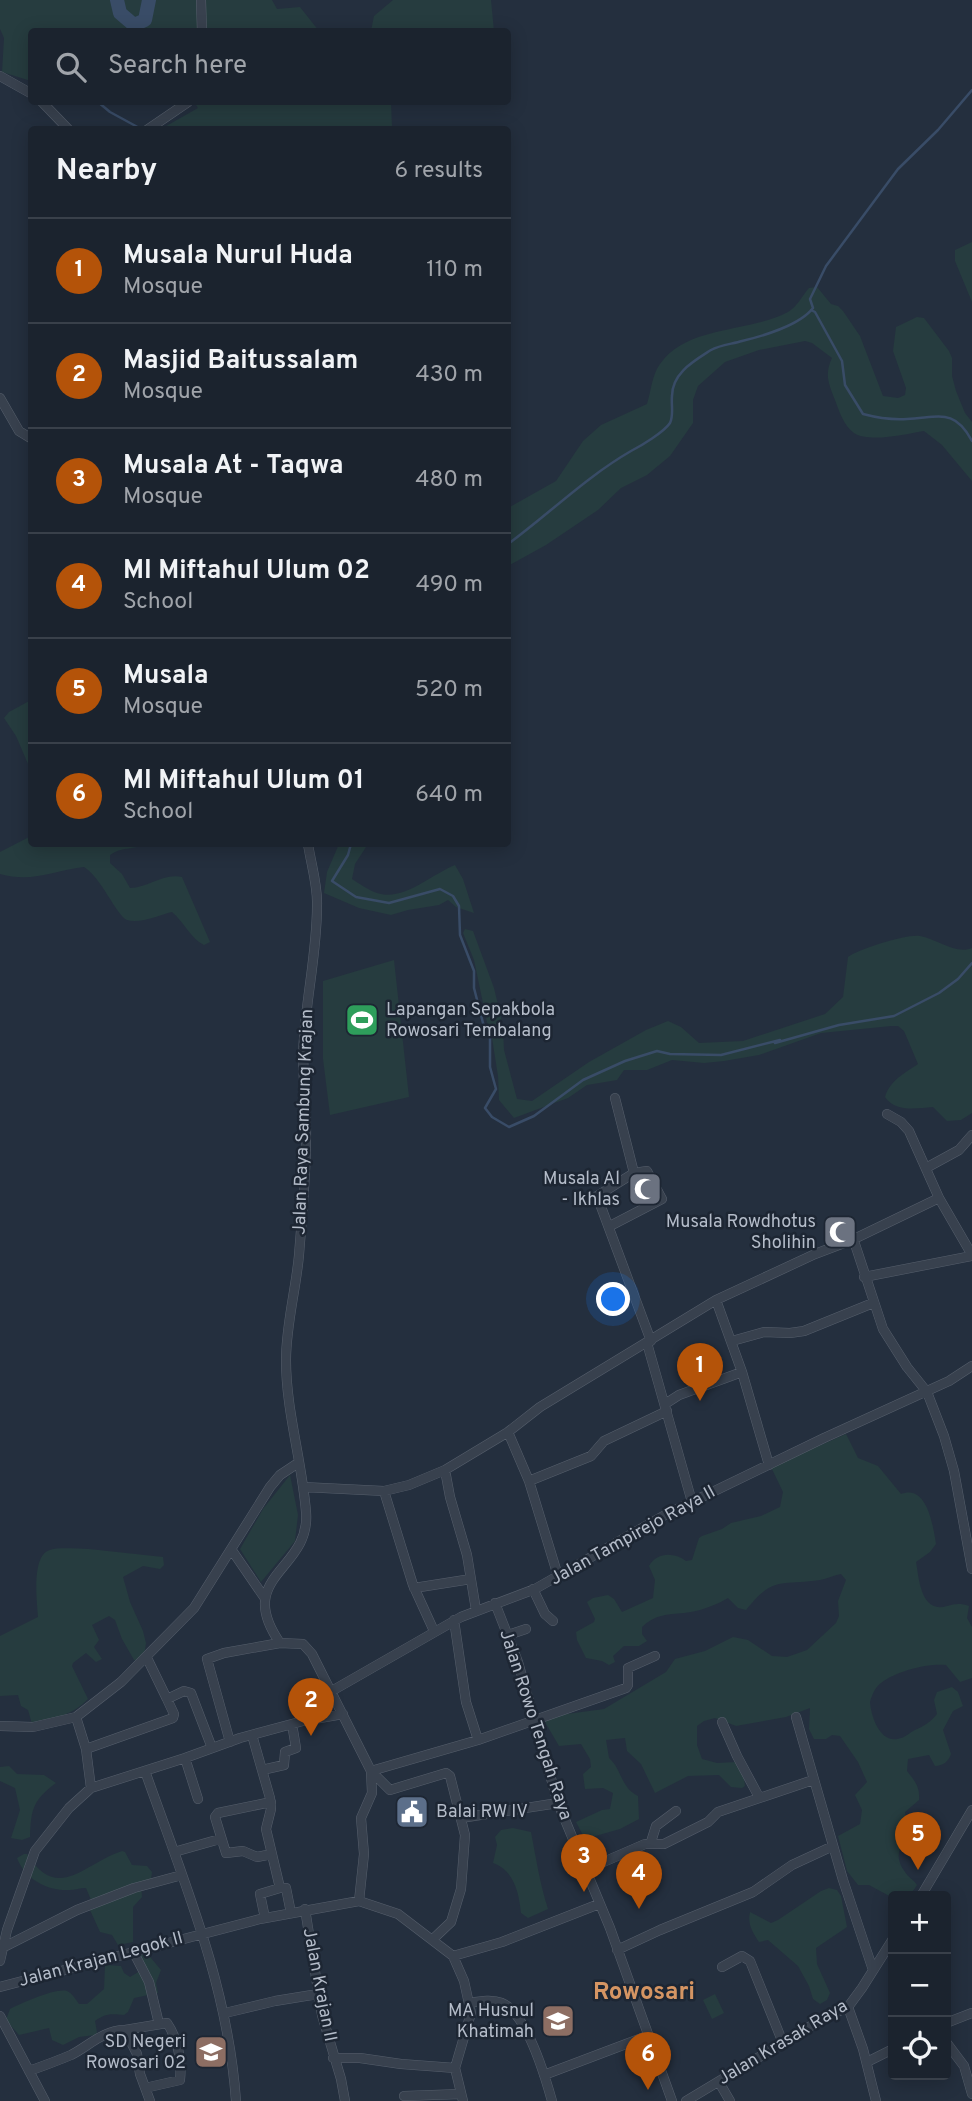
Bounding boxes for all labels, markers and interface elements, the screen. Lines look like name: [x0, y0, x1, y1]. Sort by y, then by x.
search box: [28, 28, 511, 105]
icon: search: [52, 48, 90, 86]
text: Search here: [108, 50, 247, 83]
text: Nearby: [56, 153, 157, 190]
text: 6 results: [395, 157, 483, 186]
text: Musala Nurul Huda: [123, 240, 353, 273]
text: 1: [74, 256, 84, 285]
text: 110 m: [426, 256, 483, 285]
text: Mosque: [123, 273, 203, 302]
text: Masjid Baitussalam: [123, 345, 358, 378]
text: 2: [72, 361, 86, 390]
text: 430 m: [415, 361, 483, 390]
text: Mosque: [123, 378, 203, 407]
text: Musala At - Taqwa: [123, 450, 344, 483]
text: 3: [72, 466, 86, 495]
text: 480 m: [415, 466, 483, 495]
text: Mosque: [123, 483, 203, 512]
text: MI Miftahul Ulum 02: [123, 555, 370, 588]
text: 4: [72, 571, 86, 600]
text: 490 m: [416, 571, 483, 600]
text: School: [123, 588, 193, 617]
text: Musala: [123, 660, 209, 693]
text: 5: [72, 676, 86, 705]
text: 520 m: [415, 676, 483, 705]
text: Mosque: [123, 693, 203, 722]
text: MI Miftahul Ulum 01: [123, 765, 364, 798]
text: 6: [72, 781, 86, 810]
text: 640 m: [415, 781, 483, 810]
text: School: [123, 798, 193, 827]
place label: Lapangan Sepakbola Rowosari Tembalang: [386, 999, 555, 1043]
sports icon: Lapangan Sepakbola Rowosari Tembalang: [343, 1001, 381, 1039]
street label: Jalan Raya Sambung Krajan: [289, 1009, 319, 1235]
place label: Musala Al - Ikhlas: [543, 1168, 620, 1212]
mosque icon: Musala Al - Ikhlas: [626, 1170, 664, 1208]
place label: Musala Rowdhotus Sholihin: [666, 1211, 816, 1255]
mosque icon: Musala Rowdhotus Sholihin: [821, 1213, 859, 1251]
your location: [596, 1282, 630, 1316]
pin: 1: [677, 1343, 723, 1401]
street label: Jalan Tampirejo Raya II: [546, 1481, 720, 1591]
street label: Jalan Rowo Tengah Raya: [493, 1627, 577, 1823]
pin: 2: [288, 1678, 334, 1736]
public building icon: Balai RW IV: [393, 1793, 431, 1831]
place label: Balai RW IV: [436, 1801, 528, 1824]
pin: 5: [895, 1812, 941, 1870]
pin: 3: [561, 1834, 607, 1892]
pin: 4: [616, 1851, 662, 1909]
map controls: [888, 1891, 951, 2080]
button: +: [888, 1891, 951, 1954]
street label: Jalan Krajan II: [297, 1926, 341, 2044]
street label: Jalan Krajan Legok II: [16, 1927, 186, 1993]
button: −: [888, 1954, 951, 2017]
district label: Rowosari: [593, 1978, 695, 2008]
street label: Jalan Krasak Raya: [714, 1995, 852, 2091]
place label: MA Husnul Khatimah: [448, 2000, 534, 2044]
school or university icon: MA Husnul Khatimah: [539, 2002, 577, 2040]
button: locate: [888, 2017, 951, 2080]
place label: SD Negeri Rowosari 02: [86, 2031, 186, 2075]
pin: 6: [625, 2032, 671, 2090]
school or university icon: SD Negeri Rowosari 02: [192, 2033, 230, 2071]

